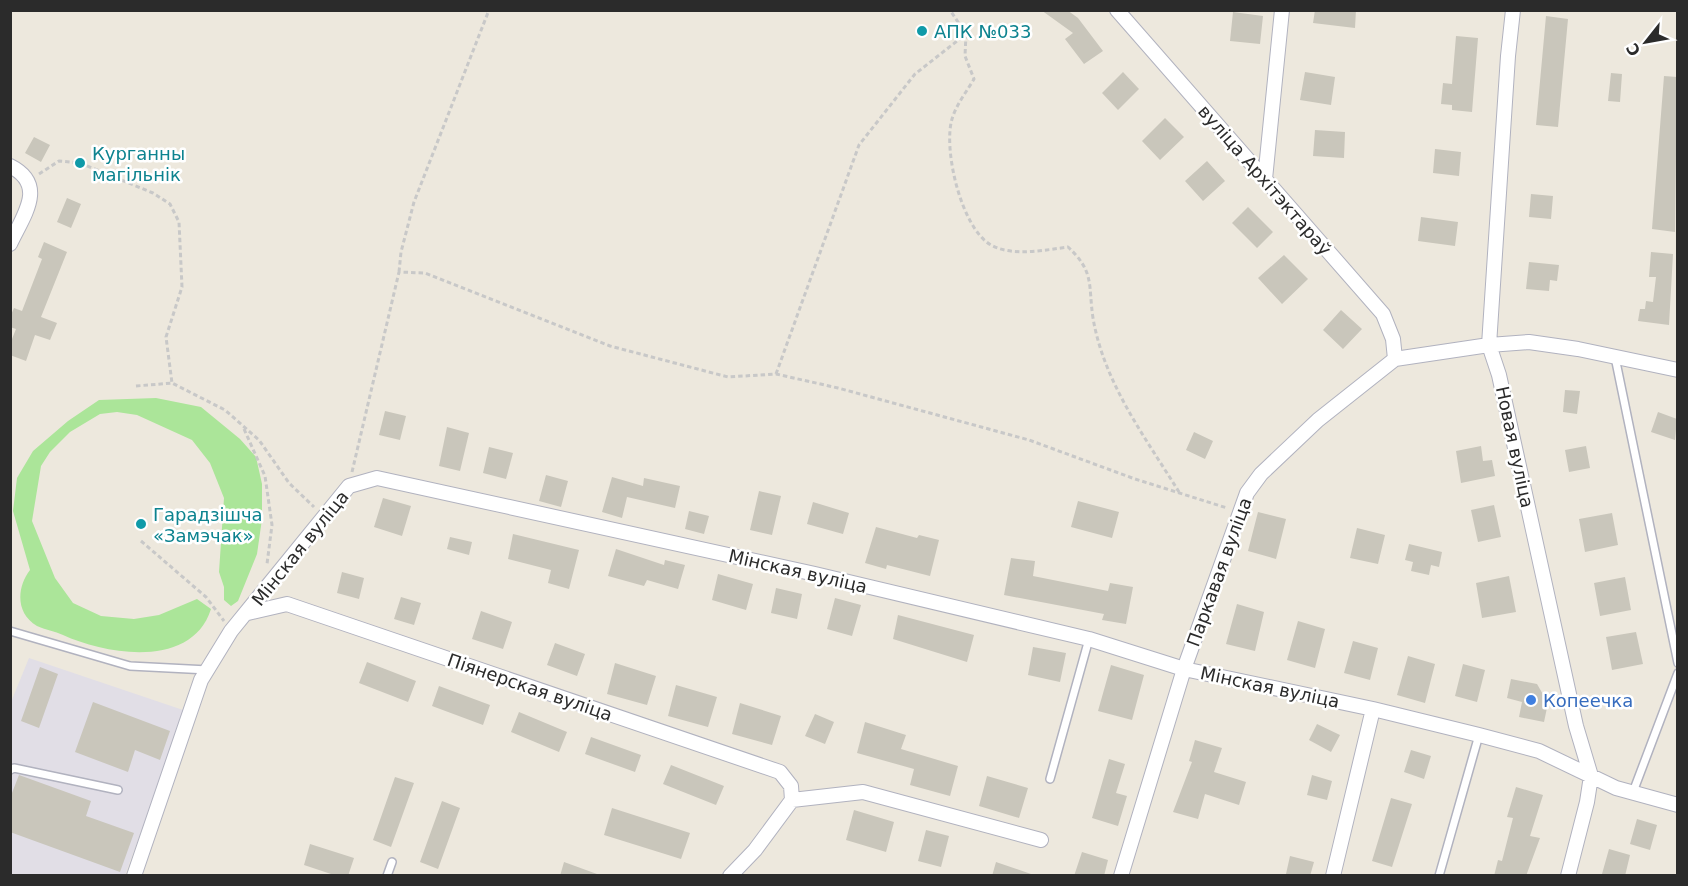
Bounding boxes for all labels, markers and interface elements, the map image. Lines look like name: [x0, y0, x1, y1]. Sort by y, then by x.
north arrow: [1616, 12, 1676, 72]
place label: АПК №033: [934, 21, 1031, 42]
marker: АПК №033: [915, 24, 929, 38]
text: С: [1622, 40, 1645, 59]
street label: вуліца Архітэктараў: [1194, 101, 1336, 260]
place label: Курганны магільнік: [92, 143, 185, 185]
marker: Курганны магільнік: [73, 156, 87, 170]
street label: Новая вуліца: [1492, 384, 1538, 510]
street label: Мінская вуліца: [247, 486, 353, 610]
street label: Паркавая вуліца: [1182, 495, 1256, 649]
place label: Гарадзішча «Замэчак»: [153, 504, 263, 546]
marker: Гарадзішча «Замэчак»: [134, 517, 148, 531]
street label: Мінская вуліца: [727, 545, 869, 597]
street label: Піянерская вуліца: [445, 649, 615, 725]
street label: Мінская вуліца: [1199, 662, 1341, 712]
place label: Копеечка: [1543, 690, 1633, 711]
marker: Копеечка: [1524, 693, 1538, 707]

